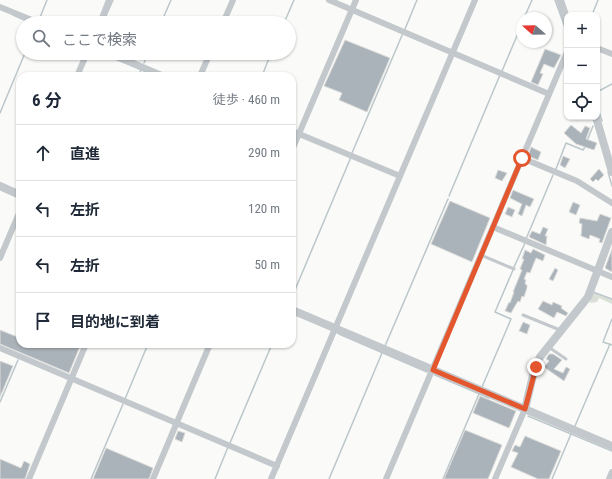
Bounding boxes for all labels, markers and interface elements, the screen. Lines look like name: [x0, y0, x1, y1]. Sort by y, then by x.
north arrow: [516, 12, 552, 48]
map controls: [564, 12, 600, 120]
button: +: [564, 12, 600, 48]
search box: [16, 16, 296, 60]
icon: search: [30, 27, 52, 49]
text: ここで検索: [62, 31, 137, 49]
button: −: [564, 48, 600, 84]
button: locate: [564, 84, 600, 120]
text: 6 分: [32, 90, 62, 110]
text: 徒歩 · 460 m: [213, 92, 280, 107]
icon: ahead: [32, 142, 54, 164]
text: 直進: [70, 145, 100, 163]
text: 290 m: [248, 145, 280, 160]
route start: [513, 149, 531, 167]
icon: left: [32, 198, 54, 220]
text: 左折: [70, 201, 100, 219]
text: 120 m: [248, 201, 280, 216]
icon: left: [32, 254, 54, 276]
text: 左折: [70, 257, 100, 275]
text: 50 m: [254, 257, 280, 272]
icon: arrive: [32, 310, 54, 332]
text: 目的地に到着: [70, 313, 160, 331]
route end: [527, 358, 545, 376]

